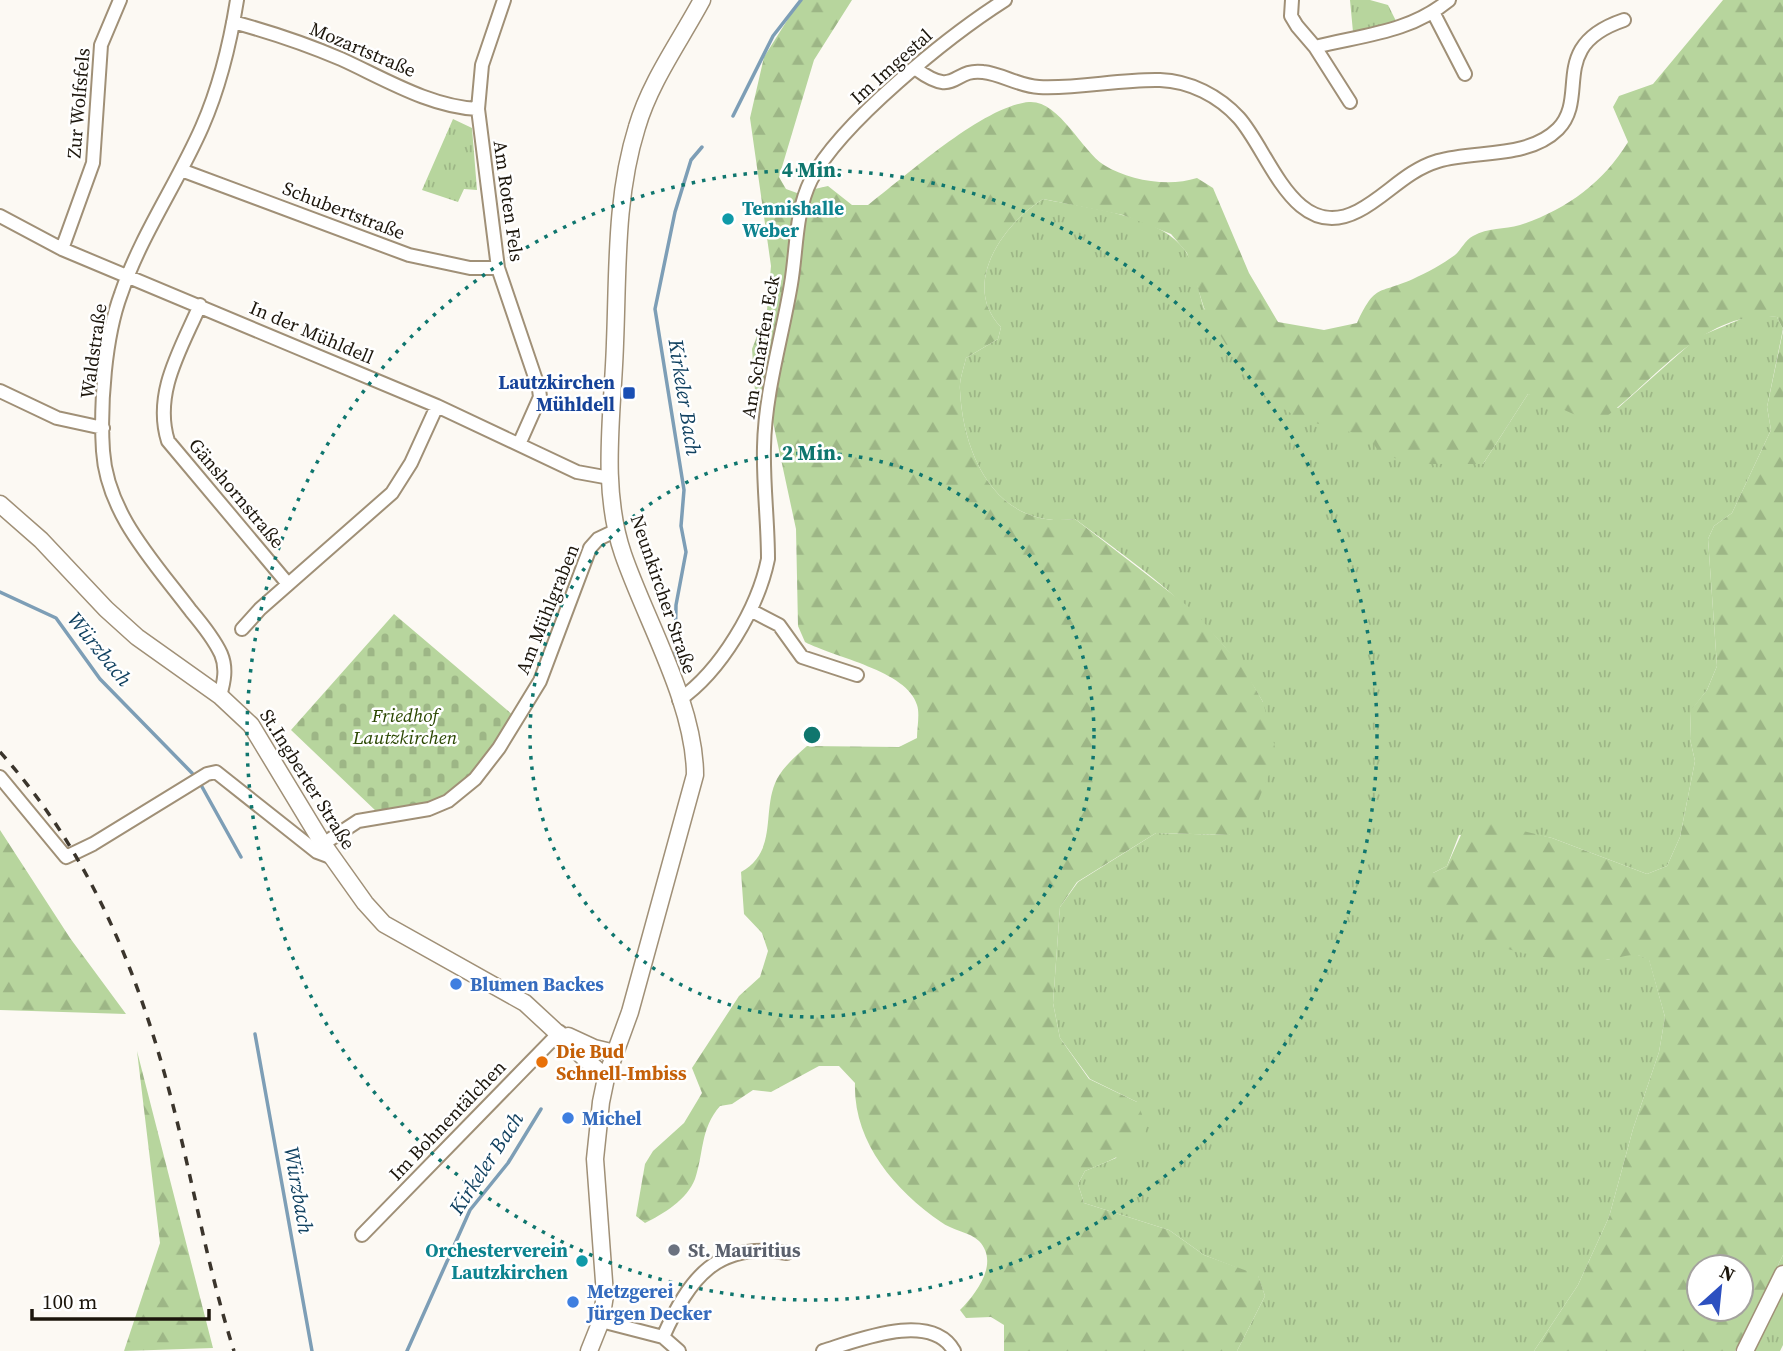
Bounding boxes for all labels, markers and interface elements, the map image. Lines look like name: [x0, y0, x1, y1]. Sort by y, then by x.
street label: Mozartstraße: [306, 15, 420, 83]
street label: Im Imgestal: [844, 22, 938, 110]
street label: Zur Wolfsfels: [60, 47, 96, 159]
street label: Am Roten Fels: [488, 139, 530, 263]
text: 4 Min.: [782, 155, 842, 184]
street label: Schubertstraße: [279, 175, 409, 245]
place label: Tennishalle Weber: [742, 195, 844, 243]
marker: Tennishalle Weber: [720, 211, 736, 227]
street label: Am Scharfen Eck: [735, 273, 785, 421]
street label: In der Mühldell: [246, 294, 378, 370]
street label: Waldstraße: [73, 302, 113, 400]
water label: Kirkeler Bach: [661, 336, 709, 458]
place label: Lautzkirchen Mühldell: [498, 369, 615, 417]
marker: Lautzkirchen Mühldell: [621, 385, 637, 401]
street label: Gänshornstraße: [183, 432, 291, 554]
text: 2 Min.: [782, 438, 842, 467]
street label: Neunkircher Straße: [625, 511, 703, 677]
street label: Am Mühlgraben: [509, 540, 585, 678]
water label: Würzbach: [61, 606, 139, 693]
park label: Friedhof Lautzkirchen: [352, 702, 458, 750]
street label: St.Ingberter Straße: [254, 704, 362, 854]
centre of rings: [800, 723, 824, 747]
place label: Blumen Backes: [470, 971, 604, 997]
marker: Blumen Backes: [448, 976, 464, 992]
place label: Die Bud Schnell-Imbiss: [556, 1038, 687, 1086]
street label: Im Bohnentälchen: [383, 1054, 511, 1186]
marker: Die Bud Schnell-Imbiss: [534, 1054, 550, 1070]
water label: Kirkeler Bach: [441, 1105, 530, 1221]
place label: Michel: [582, 1105, 642, 1131]
marker: Michel: [560, 1110, 576, 1126]
water label: Würzbach: [277, 1144, 321, 1236]
place label: Orchesterverein Lautzkirchen: [425, 1237, 568, 1285]
place label: St. Mauritius: [688, 1237, 801, 1263]
marker: St. Mauritius: [666, 1242, 682, 1258]
marker: Orchesterverein Lautzkirchen: [574, 1253, 590, 1269]
north arrow: [1685, 1253, 1755, 1323]
text: N: [1716, 1258, 1740, 1288]
scale bar: [32, 1278, 208, 1322]
place label: Metzgerei Jürgen Decker: [586, 1278, 712, 1326]
text: 100 m: [42, 1287, 97, 1316]
marker: Metzgerei Jürgen Decker: [565, 1294, 581, 1310]

